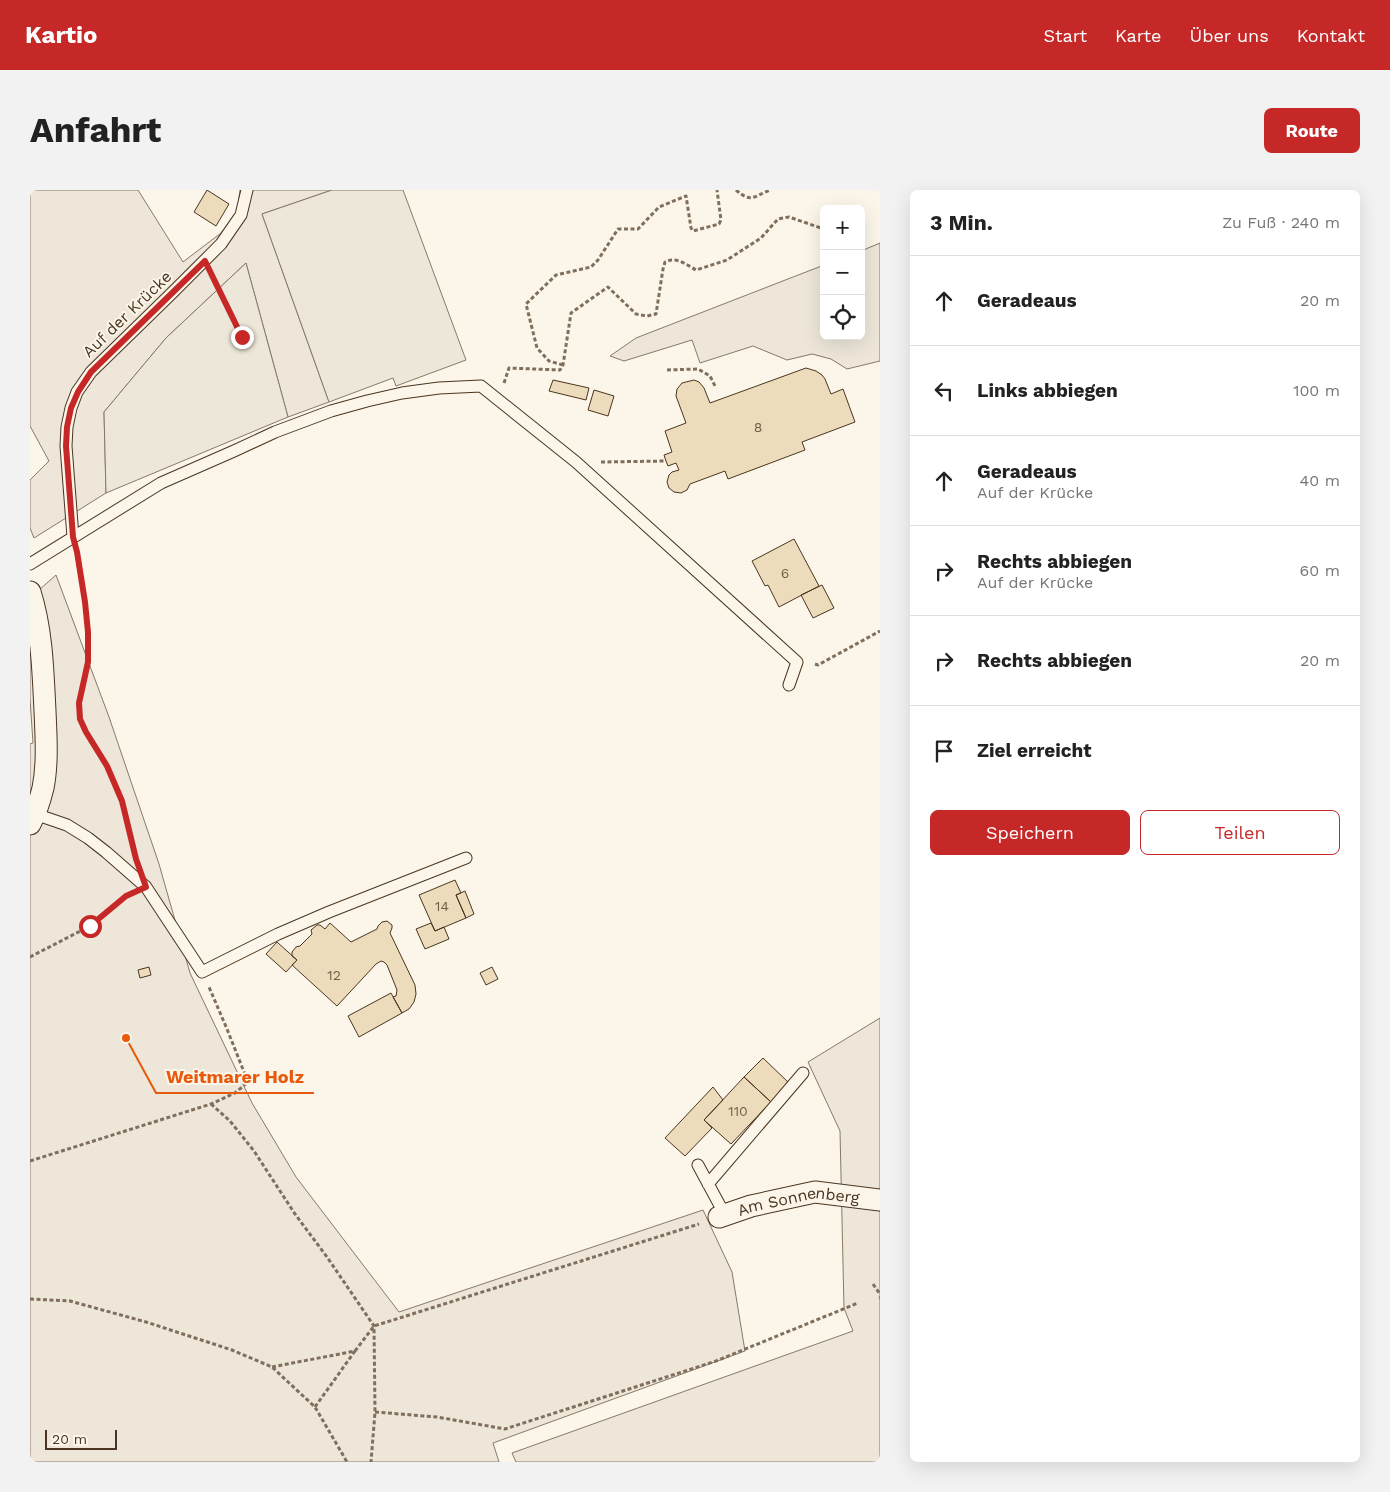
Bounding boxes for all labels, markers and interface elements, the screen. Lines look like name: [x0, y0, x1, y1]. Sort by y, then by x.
text: Kartio: [25, 21, 97, 49]
text: Start: [1043, 25, 1087, 46]
text: Karte: [1115, 25, 1162, 46]
text: Über uns: [1190, 25, 1269, 46]
text: Kontakt: [1297, 25, 1365, 46]
button: Route: [1264, 108, 1360, 153]
text: Anfahrt: [30, 109, 161, 151]
map controls: [820, 205, 865, 340]
button: +: [820, 205, 865, 250]
text: 3 Min.: [930, 210, 993, 235]
text: Zu Fuß · 240 m: [1222, 213, 1340, 232]
button: −: [820, 250, 865, 295]
street label: Auf der Krücke: [79, 267, 175, 361]
icon: ahead: [930, 287, 958, 315]
text: Geradeaus: [977, 289, 1077, 312]
text: 20 m: [1300, 291, 1340, 310]
button: locate: [820, 295, 865, 340]
route end: [231, 326, 254, 349]
icon: left: [930, 377, 958, 405]
text: Links abbiegen: [977, 379, 1118, 402]
text: 100 m: [1293, 381, 1340, 400]
house number: 8: [754, 419, 762, 435]
text: Geradeaus: [977, 460, 1077, 483]
icon: ahead: [930, 467, 958, 495]
text: 40 m: [1300, 471, 1340, 490]
text: Auf der Krücke: [977, 483, 1093, 502]
text: Rechts abbiegen: [977, 550, 1132, 573]
icon: right: [930, 557, 958, 585]
text: 60 m: [1300, 561, 1340, 580]
house number: 6: [781, 565, 789, 581]
text: Auf der Krücke: [977, 573, 1093, 592]
icon: right: [930, 647, 958, 675]
text: Rechts abbiegen: [977, 649, 1132, 672]
text: 20 m: [1300, 651, 1340, 670]
icon: arrive: [930, 737, 958, 765]
text: Ziel erreicht: [977, 739, 1092, 762]
button: Speichern: [930, 810, 1130, 855]
button: Teilen: [1140, 810, 1340, 855]
house number: 14: [435, 898, 449, 914]
route start: [79, 915, 102, 938]
house number: 12: [327, 967, 341, 983]
callout: Weitmarer Holz: [156, 1060, 314, 1093]
text: Weitmarer Holz: [166, 1066, 304, 1087]
house number: 110: [728, 1103, 748, 1119]
street label: Am Sonnenberg: [735, 1183, 861, 1219]
scale bar: [45, 1427, 118, 1450]
text: 20 m: [52, 1431, 87, 1447]

